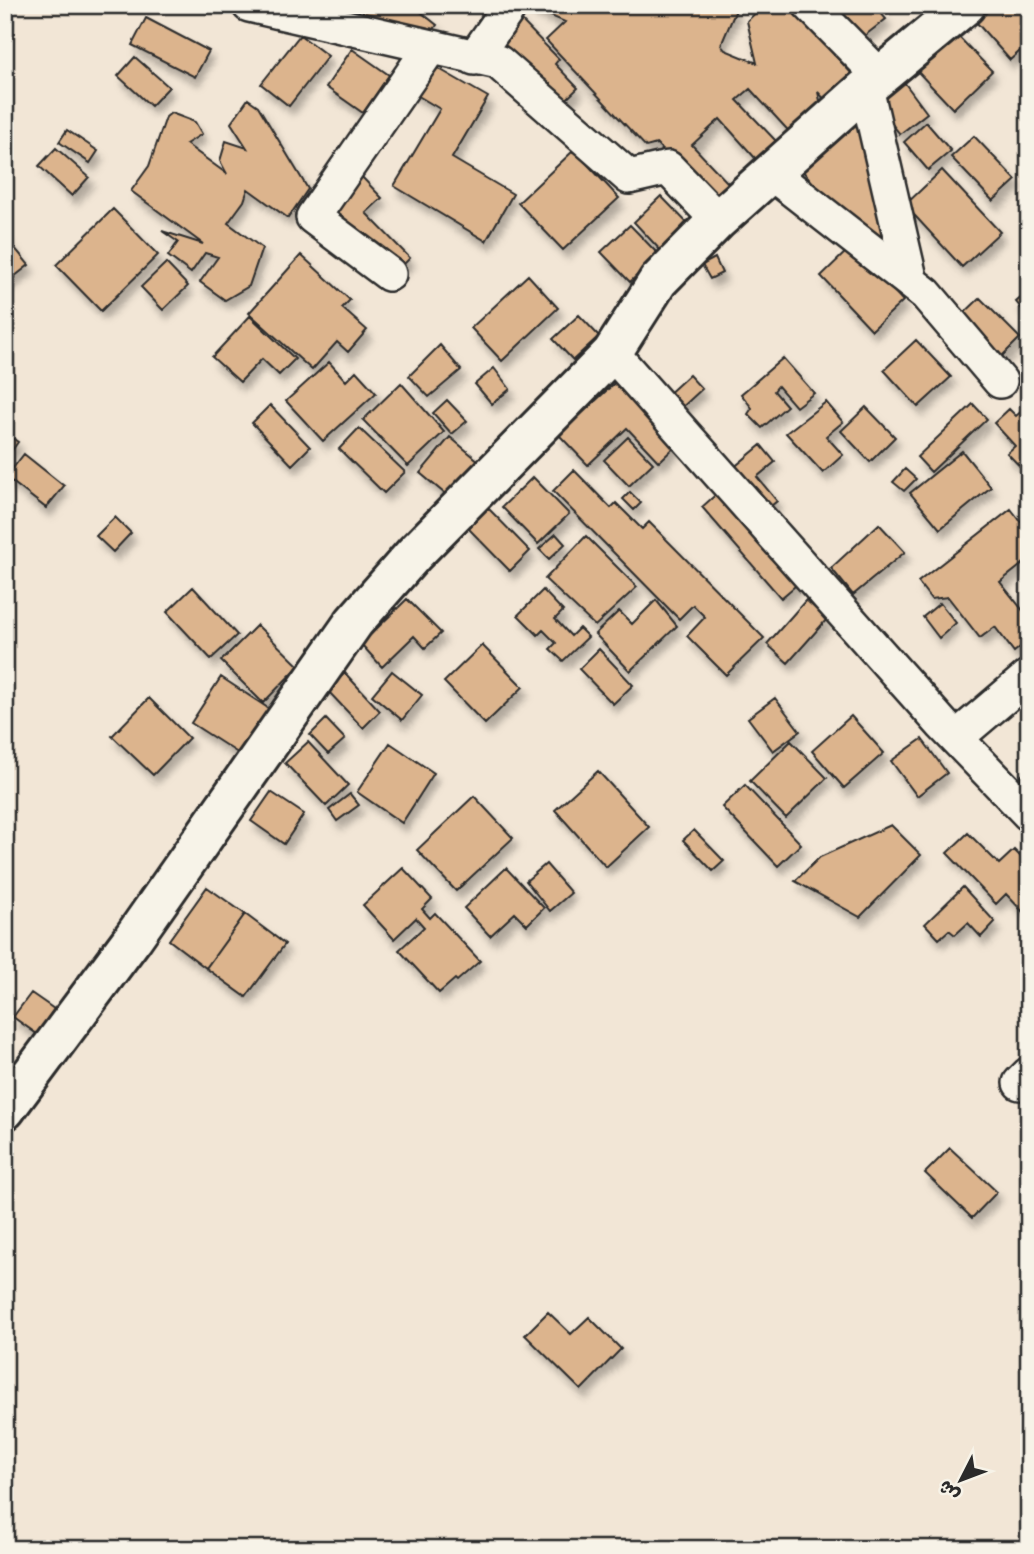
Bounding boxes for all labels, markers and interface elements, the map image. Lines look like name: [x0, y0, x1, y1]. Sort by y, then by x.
north arrow: [926, 1446, 996, 1516]
text: ش: [933, 1473, 967, 1507]

